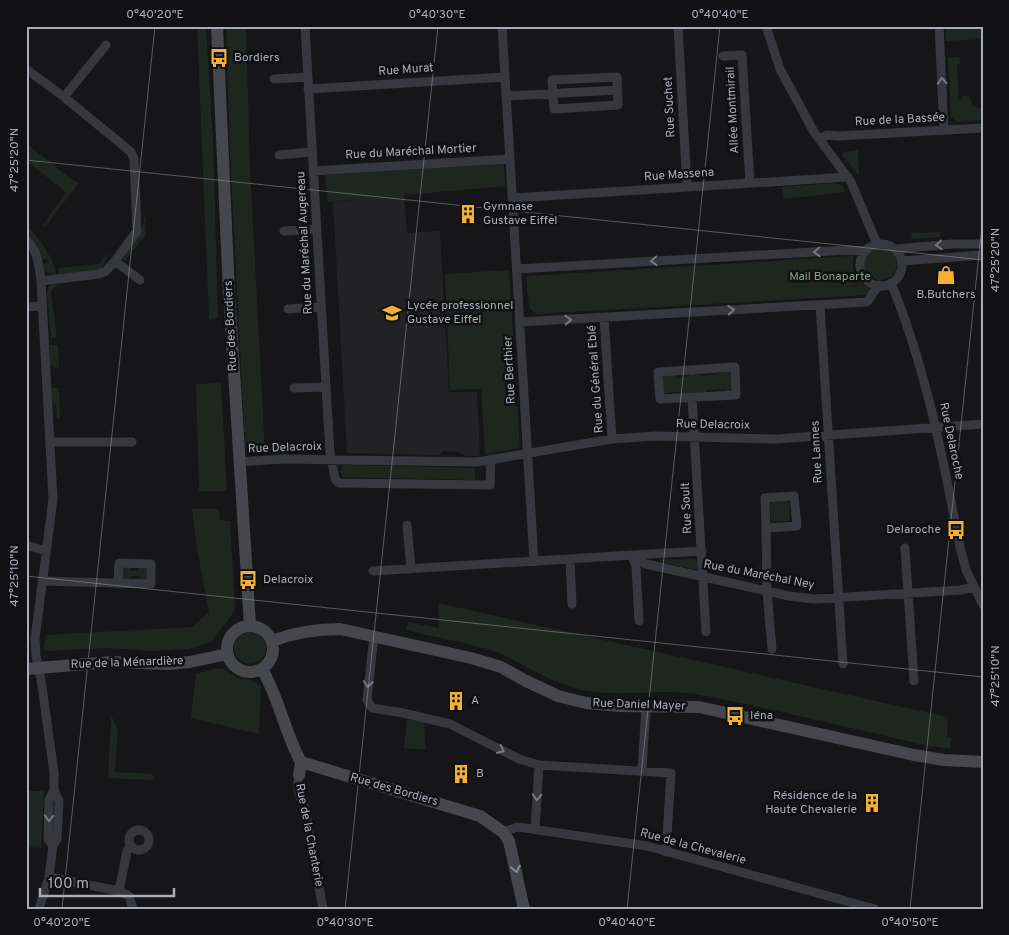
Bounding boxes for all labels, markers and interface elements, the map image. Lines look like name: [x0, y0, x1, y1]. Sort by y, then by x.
text: 0°40'20"E: [126, 7, 184, 23]
text: 0°40'30"E: [408, 7, 466, 23]
text: 0°40'40"E: [691, 7, 749, 23]
bus stop icon: Bordiers: [208, 47, 230, 69]
place label: Bordiers: [234, 50, 280, 66]
street label: Rue Murat: [378, 60, 434, 80]
street label: Allée Montmirail: [723, 66, 743, 154]
street label: Rue Suchet: [660, 76, 680, 138]
one-way arrow: [937, 77, 947, 85]
street label: Rue de la Bassée: [854, 110, 946, 130]
text: 47°25'20"N: [7, 128, 23, 192]
street label: Rue du Maréchal Mortier: [345, 141, 477, 163]
street label: Rue Massena: [643, 165, 715, 185]
street label: Rue du Maréchal Augereau: [293, 171, 317, 315]
place label: Gymnase Gustave Eiffel: [483, 199, 558, 229]
building icon: Gymnase Gustave Eiffel: [457, 203, 479, 225]
text: 47°25'20"N: [988, 228, 1004, 292]
one-way arrow: [935, 239, 943, 250]
one-way arrow: [812, 246, 820, 257]
one-way arrow: [650, 255, 658, 266]
shop icon: B.Butchers: [935, 264, 957, 286]
park label: Mail Bonaparte: [789, 269, 871, 285]
street label: Rue des Bordiers: [221, 280, 241, 372]
place label: B.Butchers: [916, 287, 976, 303]
place label: Lycée professionnel Gustave Eiffel: [407, 298, 513, 328]
school or university icon: Lycée professionnel Gustave Eiffel: [381, 302, 403, 324]
one-way arrow: [727, 304, 735, 315]
one-way arrow: [565, 314, 573, 325]
street label: Rue du Général Eblé: [584, 324, 608, 434]
street label: Rue Berthier: [500, 335, 520, 405]
street label: Rue Delaroche: [935, 401, 967, 481]
street label: Rue Delacroix: [676, 416, 750, 434]
street label: Rue Lannes: [807, 420, 827, 484]
street label: Rue Delacroix: [248, 439, 322, 457]
street label: Rue Soult: [678, 482, 696, 534]
bus stop icon: Delaroche: [945, 519, 967, 541]
place label: Delaroche: [886, 522, 941, 538]
text: 47°25'10"N: [7, 545, 23, 607]
street label: Rue du Maréchal Ney: [702, 556, 816, 594]
bus stop icon: Delacroix: [237, 569, 259, 591]
place label: Delacroix: [263, 572, 314, 588]
text: 47°25'10"N: [988, 645, 1004, 707]
street label: Rue de la Ménardière: [70, 653, 184, 673]
one-way arrow: [363, 681, 374, 689]
building icon: A: [445, 690, 467, 712]
place label: A: [471, 693, 479, 709]
street label: Rue Daniel Mayer: [592, 695, 686, 715]
bus stop icon: Iéna: [724, 705, 746, 727]
place label: Iéna: [750, 708, 773, 724]
one-way arrow: [496, 744, 505, 754]
building icon: B: [450, 763, 472, 785]
place label: B: [476, 766, 484, 782]
street label: Rue des Bordiers: [348, 770, 440, 810]
street label: Rue de la Chanterie: [291, 782, 327, 888]
place label: Résidence de la Haute Chevalerie: [765, 788, 857, 818]
building icon: Résidence de la Haute Chevalerie: [861, 792, 883, 814]
one-way arrow: [532, 793, 543, 801]
one-way arrow: [44, 814, 54, 822]
street label: Rue de la Chevalerie: [638, 825, 748, 869]
scale bar: [40, 865, 174, 897]
one-way arrow: [511, 865, 521, 874]
text: 100 m: [48, 875, 89, 894]
text: 0°40'20"E: [33, 915, 91, 931]
text: 0°40'30"E: [316, 915, 374, 931]
text: 0°40'40"E: [598, 915, 656, 931]
text: 0°40'50"E: [881, 915, 939, 931]

